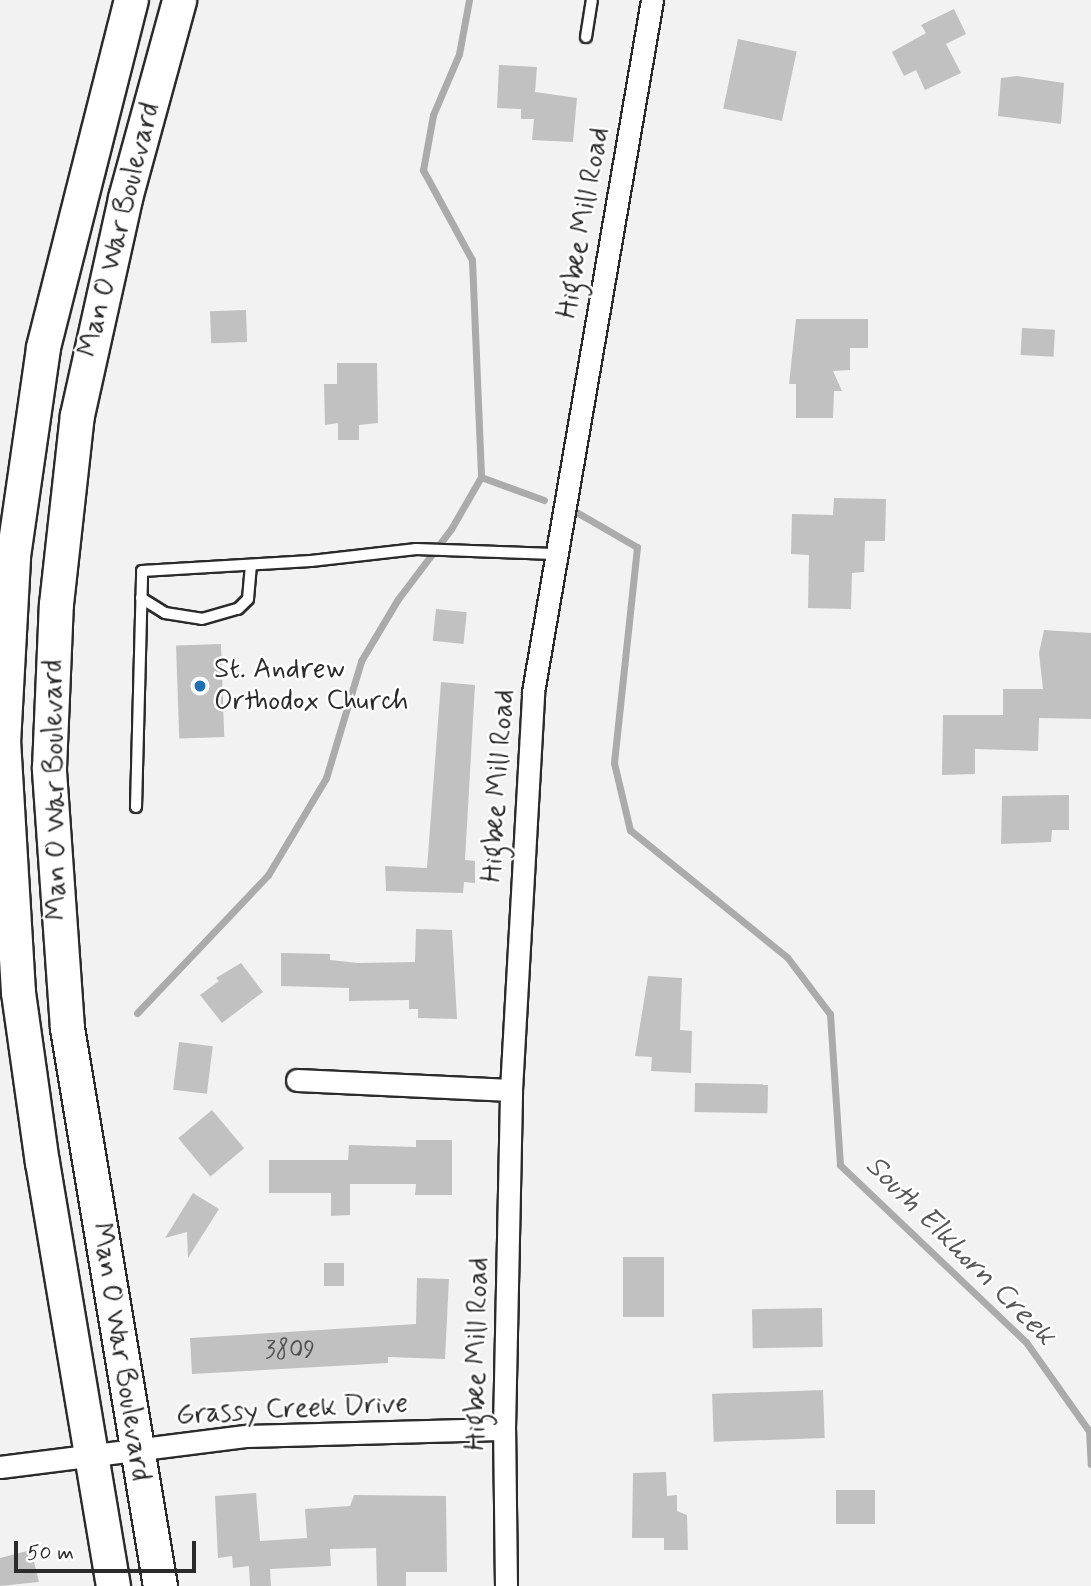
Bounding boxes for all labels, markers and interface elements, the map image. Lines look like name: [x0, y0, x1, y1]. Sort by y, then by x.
street label: Man O War Boulevard: [72, 100, 168, 360]
street label: Higbee Mill Road: [551, 125, 617, 321]
place label: St. Andrew Orthodox Church: [214, 653, 415, 719]
street label: Man O War Boulevard: [37, 660, 75, 920]
marker: St. Andrew Orthodox Church: [192, 678, 208, 694]
street label: Higbee Mill Road: [476, 689, 522, 883]
water label: South Elkhorn Creek: [858, 1149, 1062, 1353]
street label: Man O War Boulevard: [83, 1222, 157, 1482]
street label: Higbee Mill Road: [460, 1257, 496, 1451]
house number: 3809: [265, 1337, 315, 1365]
street label: Grassy Creek Drive: [177, 1387, 407, 1433]
scale bar: [18, 1526, 200, 1570]
text: 50 m: [27, 1539, 74, 1567]

